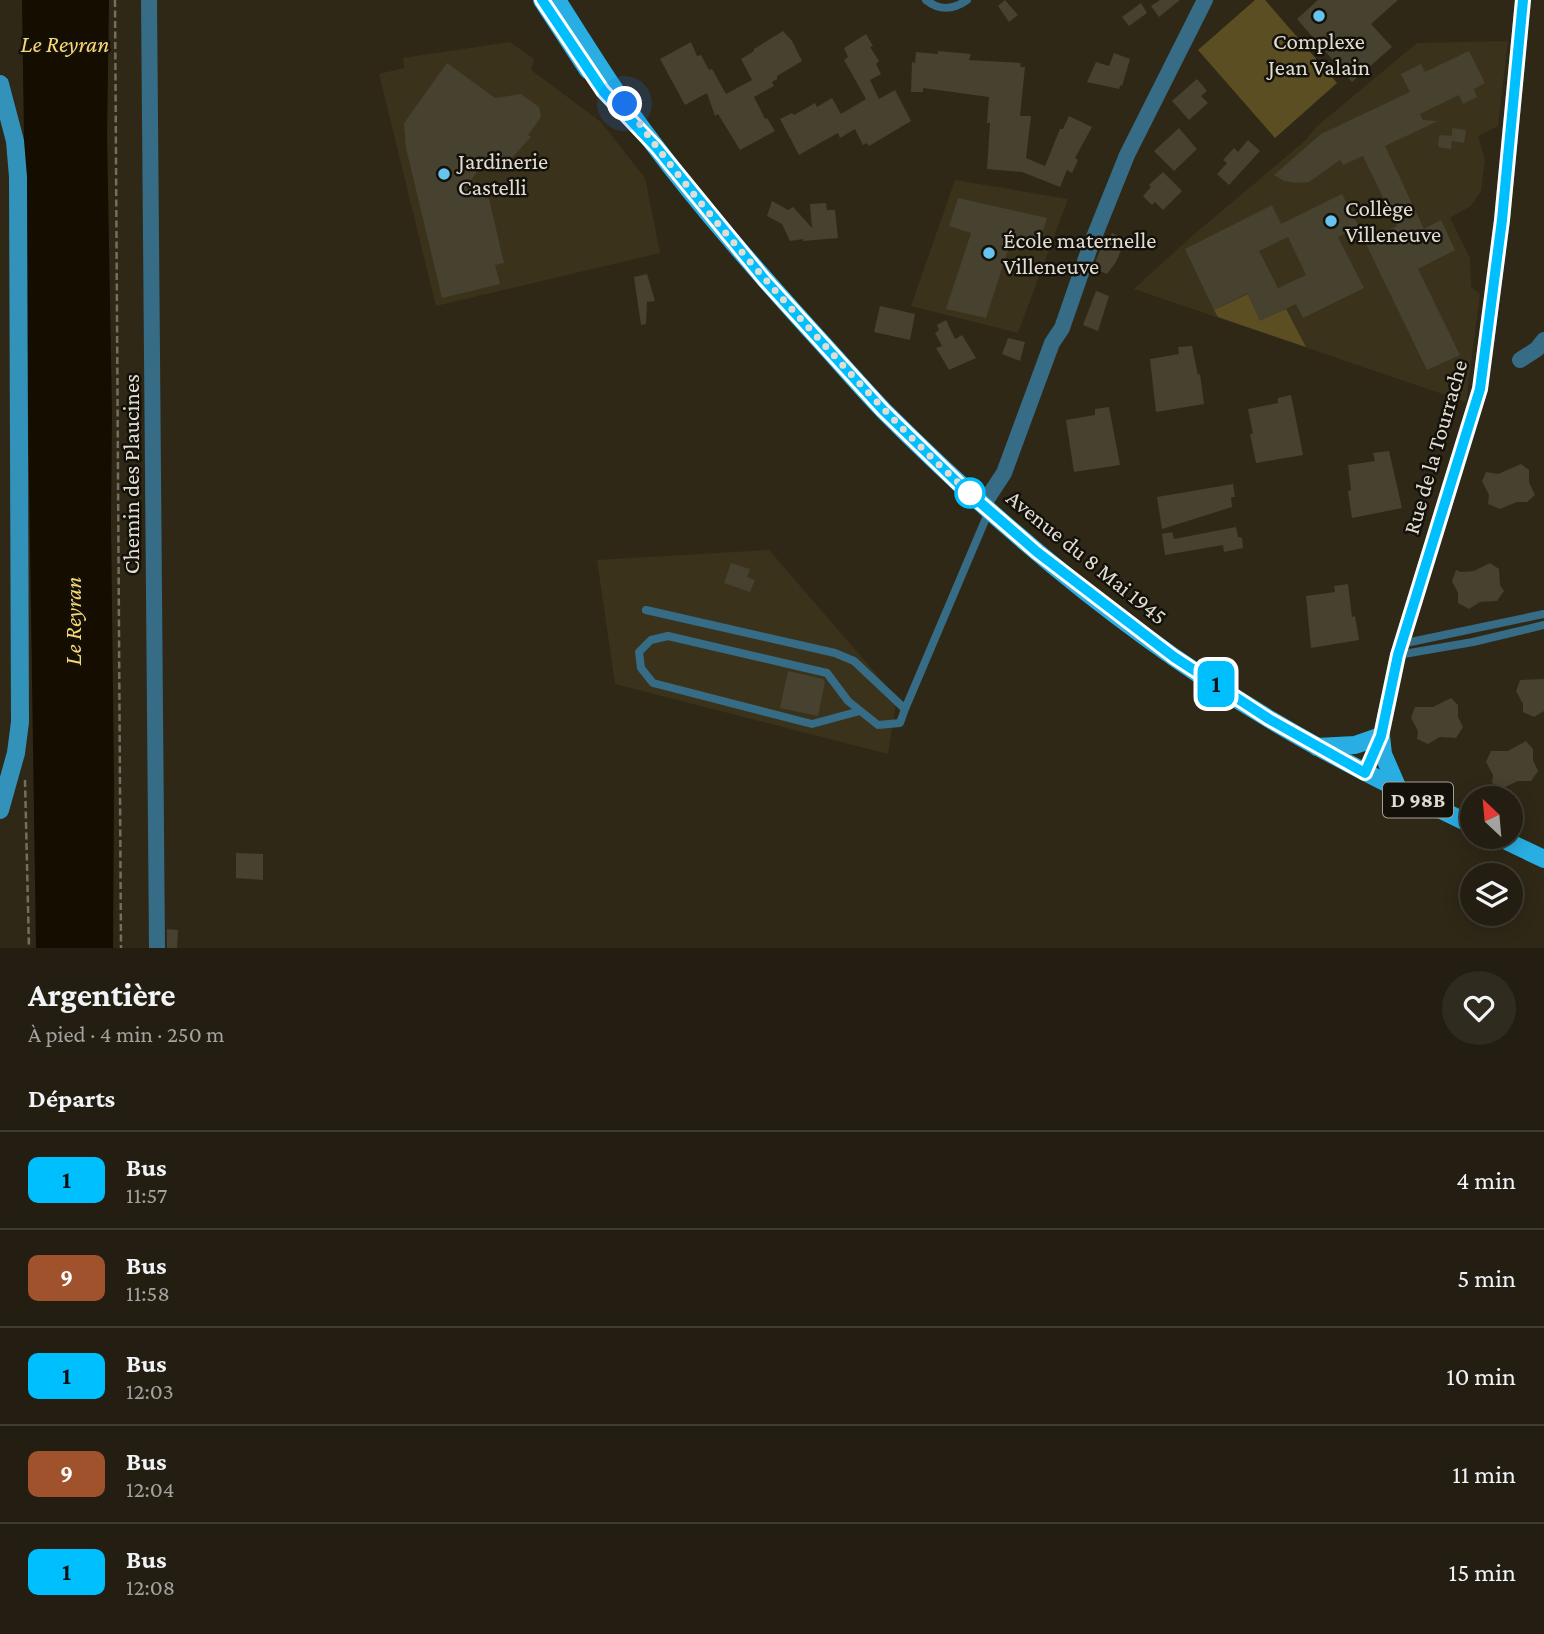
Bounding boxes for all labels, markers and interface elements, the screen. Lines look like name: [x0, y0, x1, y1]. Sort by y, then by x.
marker: Complexe Jean Valain: [1311, 8, 1327, 24]
place label: Complexe Jean Valain: [1266, 28, 1370, 80]
water label: Le Reyran: [21, 30, 110, 57]
your location: [607, 86, 642, 121]
place label: Jardinerie Castelli: [456, 148, 548, 200]
marker: Jardinerie Castelli: [436, 166, 452, 182]
place label: Collège Villeneuve: [1345, 195, 1441, 247]
marker: Collège Villeneuve: [1323, 213, 1339, 229]
place label: École maternelle Villeneuve: [1003, 227, 1156, 279]
marker: École maternelle Villeneuve: [981, 245, 997, 261]
street label: Rue de la Tourrache: [1398, 357, 1472, 537]
street label: Chemin des Plaucines: [118, 374, 144, 574]
unlabelled marker: [955, 478, 985, 508]
street label: Avenue du 8 Mai 1945: [1001, 484, 1173, 630]
water label: Le Reyran: [59, 577, 86, 666]
line badge: 1: [1193, 661, 1239, 707]
text: 1: [1212, 670, 1220, 697]
road number: D 98B: [1383, 782, 1453, 818]
north arrow: [1460, 786, 1522, 849]
map controls: [1460, 786, 1523, 926]
button: layers: [1460, 863, 1523, 926]
button: heart: [1442, 971, 1516, 1045]
text: Argentière: [28, 976, 176, 1013]
text: À pied · 4 min · 250 m: [28, 1021, 225, 1047]
text: Départs: [28, 1084, 115, 1113]
text: Bus: [126, 1153, 167, 1182]
text: 1: [62, 1166, 71, 1193]
text: 4 min: [1456, 1166, 1516, 1195]
text: 11:57: [126, 1182, 167, 1208]
text: Bus: [126, 1251, 167, 1280]
text: 9: [60, 1264, 73, 1291]
text: 5 min: [1457, 1264, 1516, 1293]
text: 11:58: [126, 1280, 170, 1306]
text: Bus: [126, 1349, 167, 1378]
text: 1: [62, 1362, 71, 1389]
text: 10 min: [1446, 1362, 1516, 1391]
text: 12:03: [126, 1378, 174, 1404]
text: Bus: [126, 1447, 167, 1476]
text: 9: [60, 1460, 73, 1487]
text: 11 min: [1452, 1460, 1516, 1489]
text: 12:04: [126, 1476, 175, 1502]
text: Bus: [126, 1545, 167, 1574]
text: 1: [62, 1558, 71, 1585]
text: 15 min: [1449, 1558, 1516, 1587]
text: 12:08: [126, 1574, 175, 1600]

